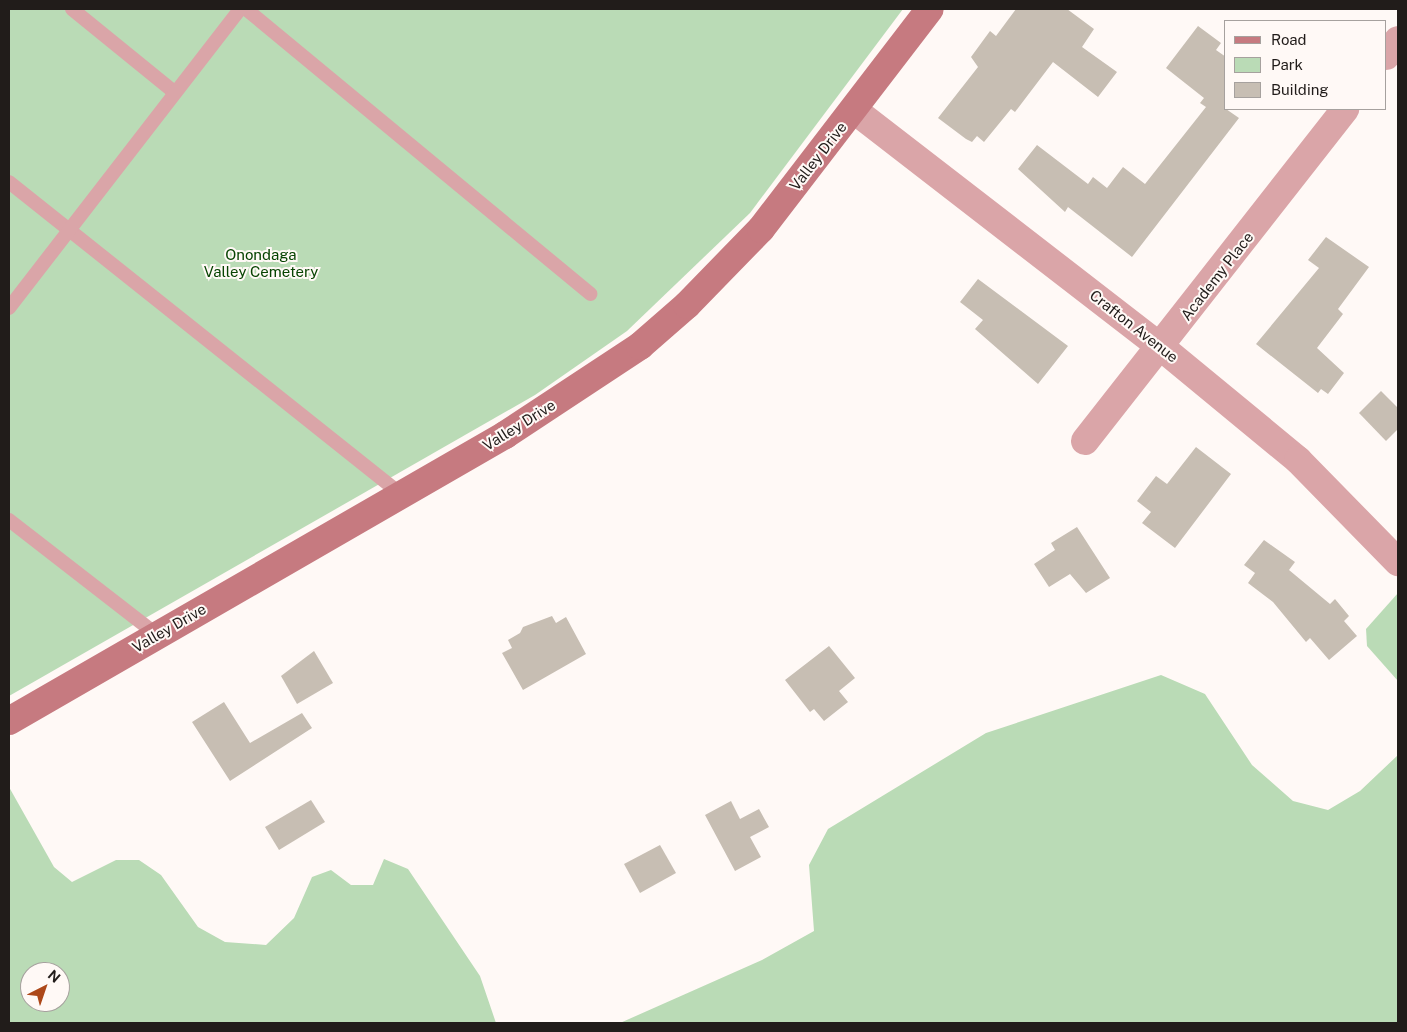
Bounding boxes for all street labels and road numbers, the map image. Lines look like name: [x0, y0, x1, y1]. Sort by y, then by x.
street label: Valley Drive: [786, 118, 850, 194]
street label: Academy Place: [1177, 228, 1257, 324]
street label: Crafton Avenue: [1086, 286, 1182, 366]
street label: Valley Drive: [479, 396, 559, 454]
street label: Valley Drive: [129, 600, 209, 656]

